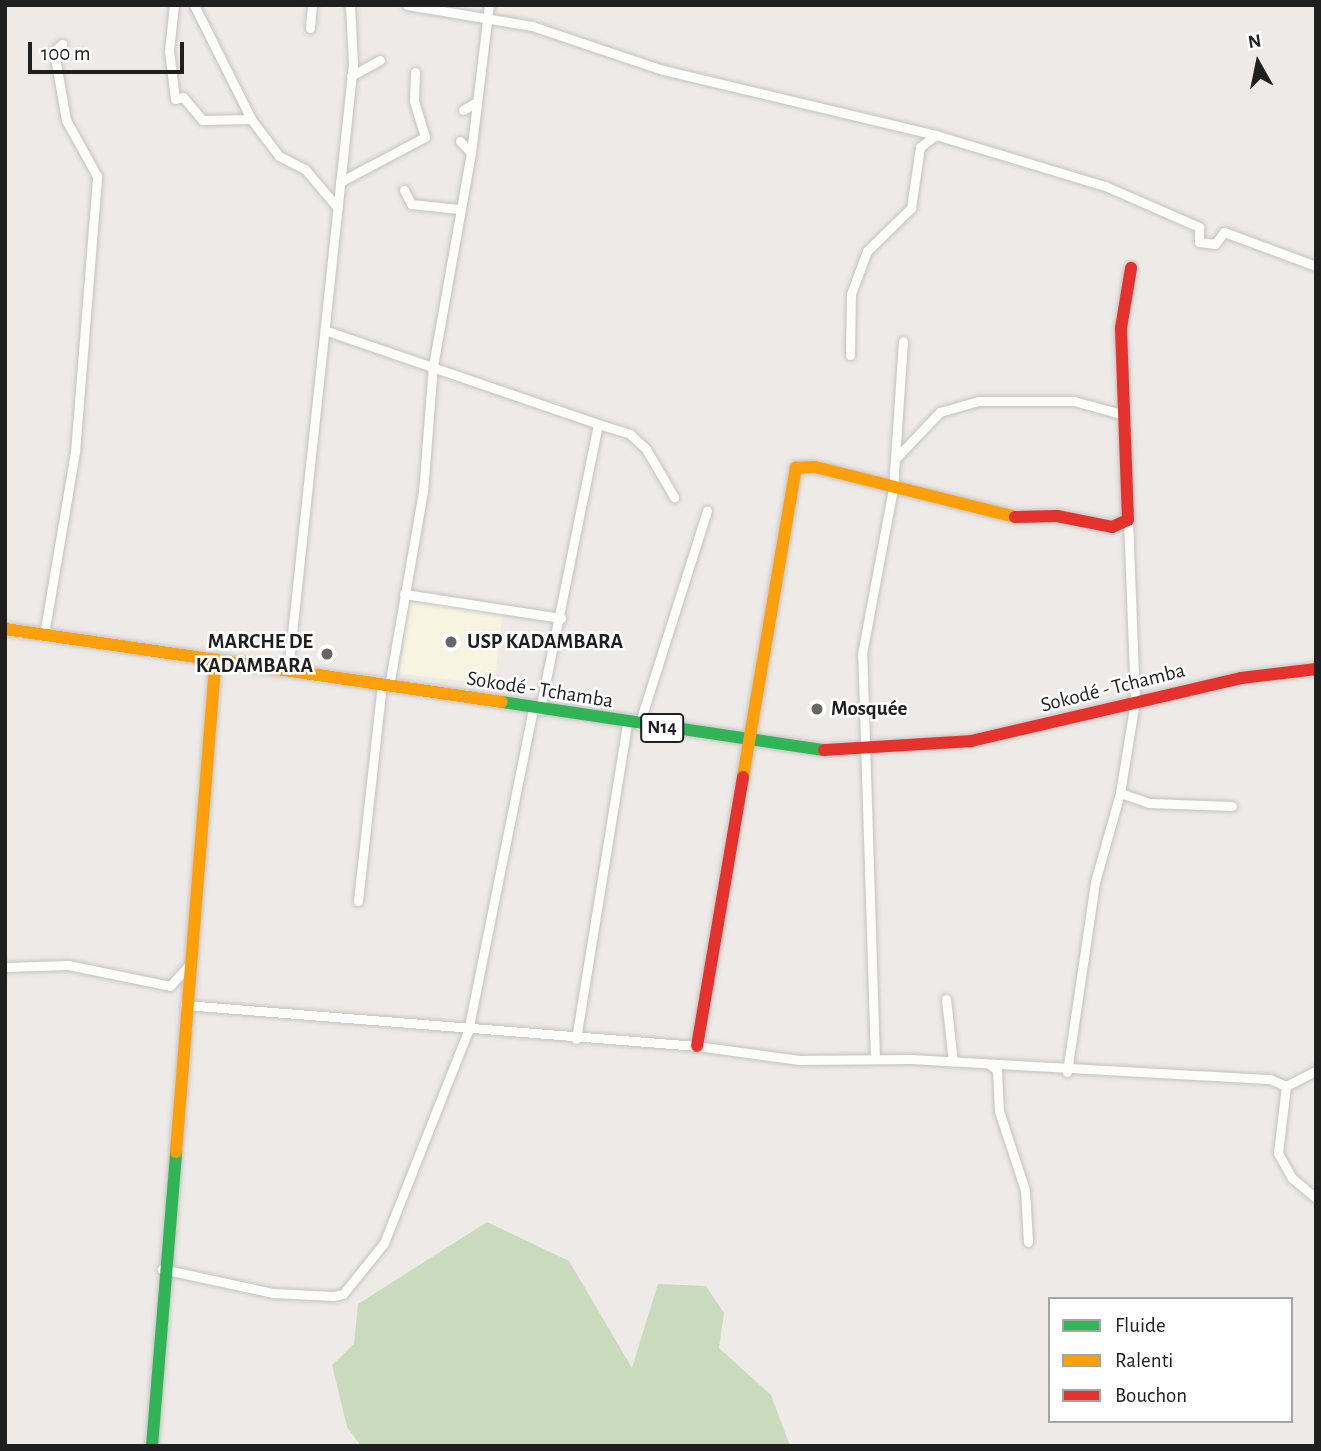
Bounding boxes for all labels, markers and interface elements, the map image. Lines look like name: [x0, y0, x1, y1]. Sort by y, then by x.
scale bar: [32, 28, 187, 72]
north arrow: [1223, 28, 1293, 98]
text: N: [1247, 31, 1263, 52]
text: 100 m: [41, 43, 91, 64]
place label: MARCHE DE KADAMBARA: [196, 629, 313, 679]
place label: USP KADAMBARA: [467, 629, 623, 655]
marker: USP KADAMBARA: [441, 632, 461, 652]
marker: MARCHE DE KADAMBARA: [319, 646, 335, 662]
street label: Sokodé - Tchamba: [1038, 658, 1188, 718]
street label: Sokodé - Tchamba: [465, 666, 615, 714]
place label: Mosquée: [831, 696, 908, 722]
marker: Mosquée: [809, 701, 825, 717]
road number: N14: [639, 712, 685, 744]
legend: [1048, 1297, 1293, 1423]
text: Fluide: [1115, 1315, 1166, 1336]
text: Ralenti: [1115, 1350, 1173, 1371]
text: Bouchon: [1115, 1385, 1187, 1406]

